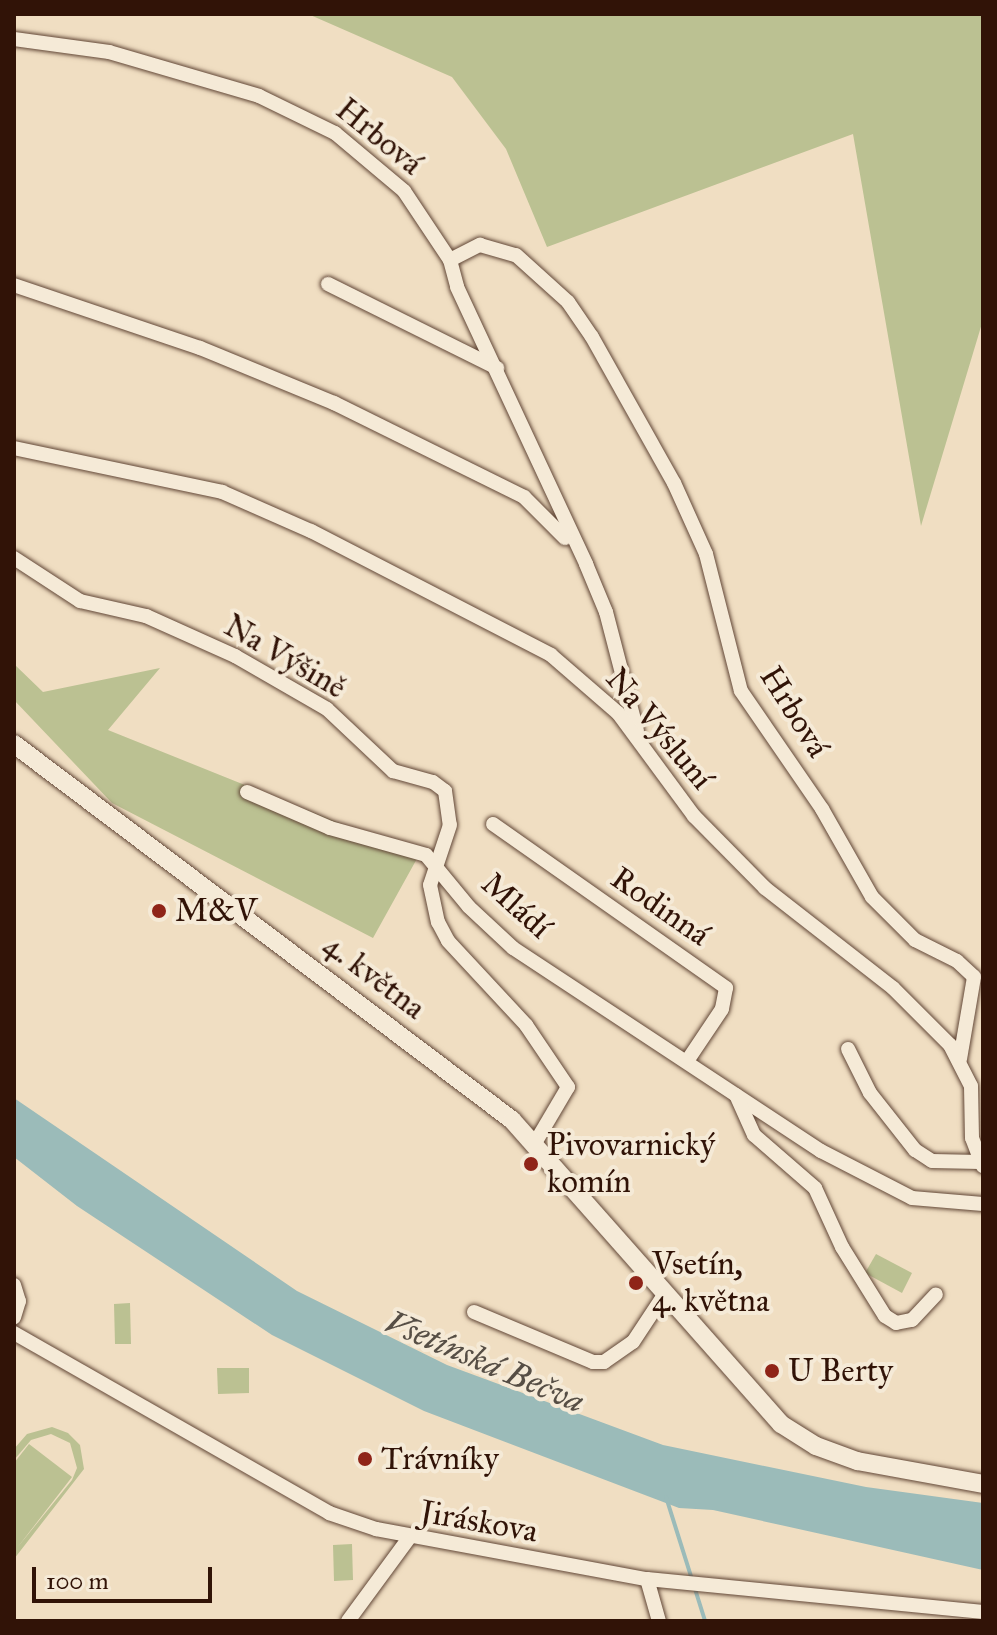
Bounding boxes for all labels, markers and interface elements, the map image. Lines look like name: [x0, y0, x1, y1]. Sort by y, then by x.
street label: Hrbová: [328, 91, 430, 183]
street label: Na Výšině: [217, 607, 353, 707]
street label: Hrbová: [751, 659, 837, 765]
street label: Na Výsluní: [597, 661, 721, 797]
street label: Rodinná: [603, 859, 717, 955]
street label: Mládí: [473, 865, 559, 947]
place label: M&V: [175, 892, 257, 930]
marker: M&V: [150, 902, 168, 920]
street label: 4. května: [316, 926, 432, 1028]
place label: Pivovarnický komín: [547, 1127, 715, 1202]
marker: Pivovarnický komín: [522, 1155, 540, 1173]
place label: Vsetín, 4. května: [652, 1246, 769, 1321]
marker: Vsetín, 4. května: [627, 1274, 645, 1292]
water label: Vsetínská Bečva: [379, 1301, 591, 1421]
place label: U Berty: [788, 1352, 893, 1390]
marker: U Berty: [763, 1362, 781, 1380]
place label: Trávníky: [381, 1440, 499, 1478]
marker: Trávníky: [356, 1450, 374, 1468]
street label: Jiráskova: [417, 1493, 541, 1551]
scale bar: [36, 1551, 216, 1601]
text: 100 m: [46, 1566, 109, 1596]

